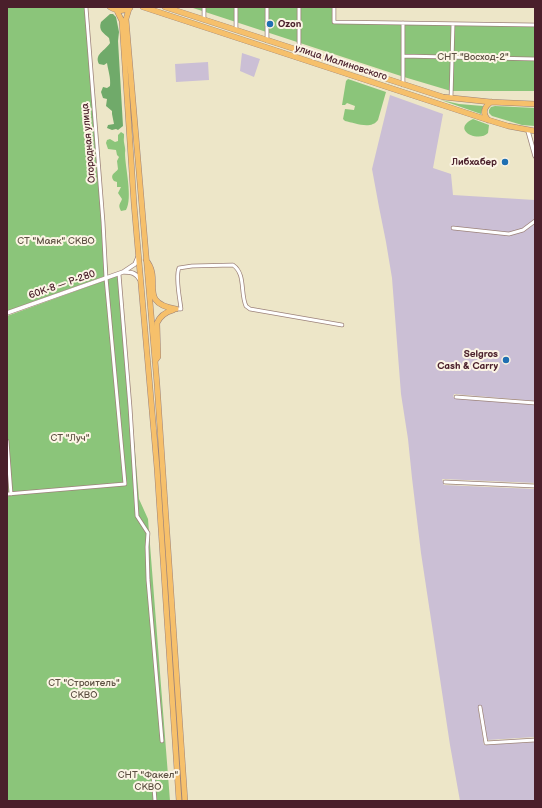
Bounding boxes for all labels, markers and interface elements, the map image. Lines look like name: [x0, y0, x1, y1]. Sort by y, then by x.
place label: Ozon: [278, 18, 301, 30]
marker: Ozon: [265, 19, 275, 29]
street label: улица Малиновского: [293, 42, 389, 84]
park label: СНТ "Восход-2": [437, 51, 509, 63]
street label: Огородная улица: [80, 103, 98, 183]
place label: Либхабер: [451, 156, 497, 168]
marker: Либхабер: [500, 157, 510, 167]
park label: СТ "Маяк" СКВО: [17, 235, 95, 247]
street label: 60К-8 — Р-280: [27, 268, 97, 302]
place label: Selgros Cash & Carry: [437, 348, 498, 372]
marker: Selgros Cash & Carry: [501, 355, 511, 365]
park label: СТ "Луч": [51, 432, 89, 444]
park label: СТ "Строитель" СКВО: [48, 677, 120, 700]
park label: СНТ "Факел" СКВО: [118, 769, 178, 792]

